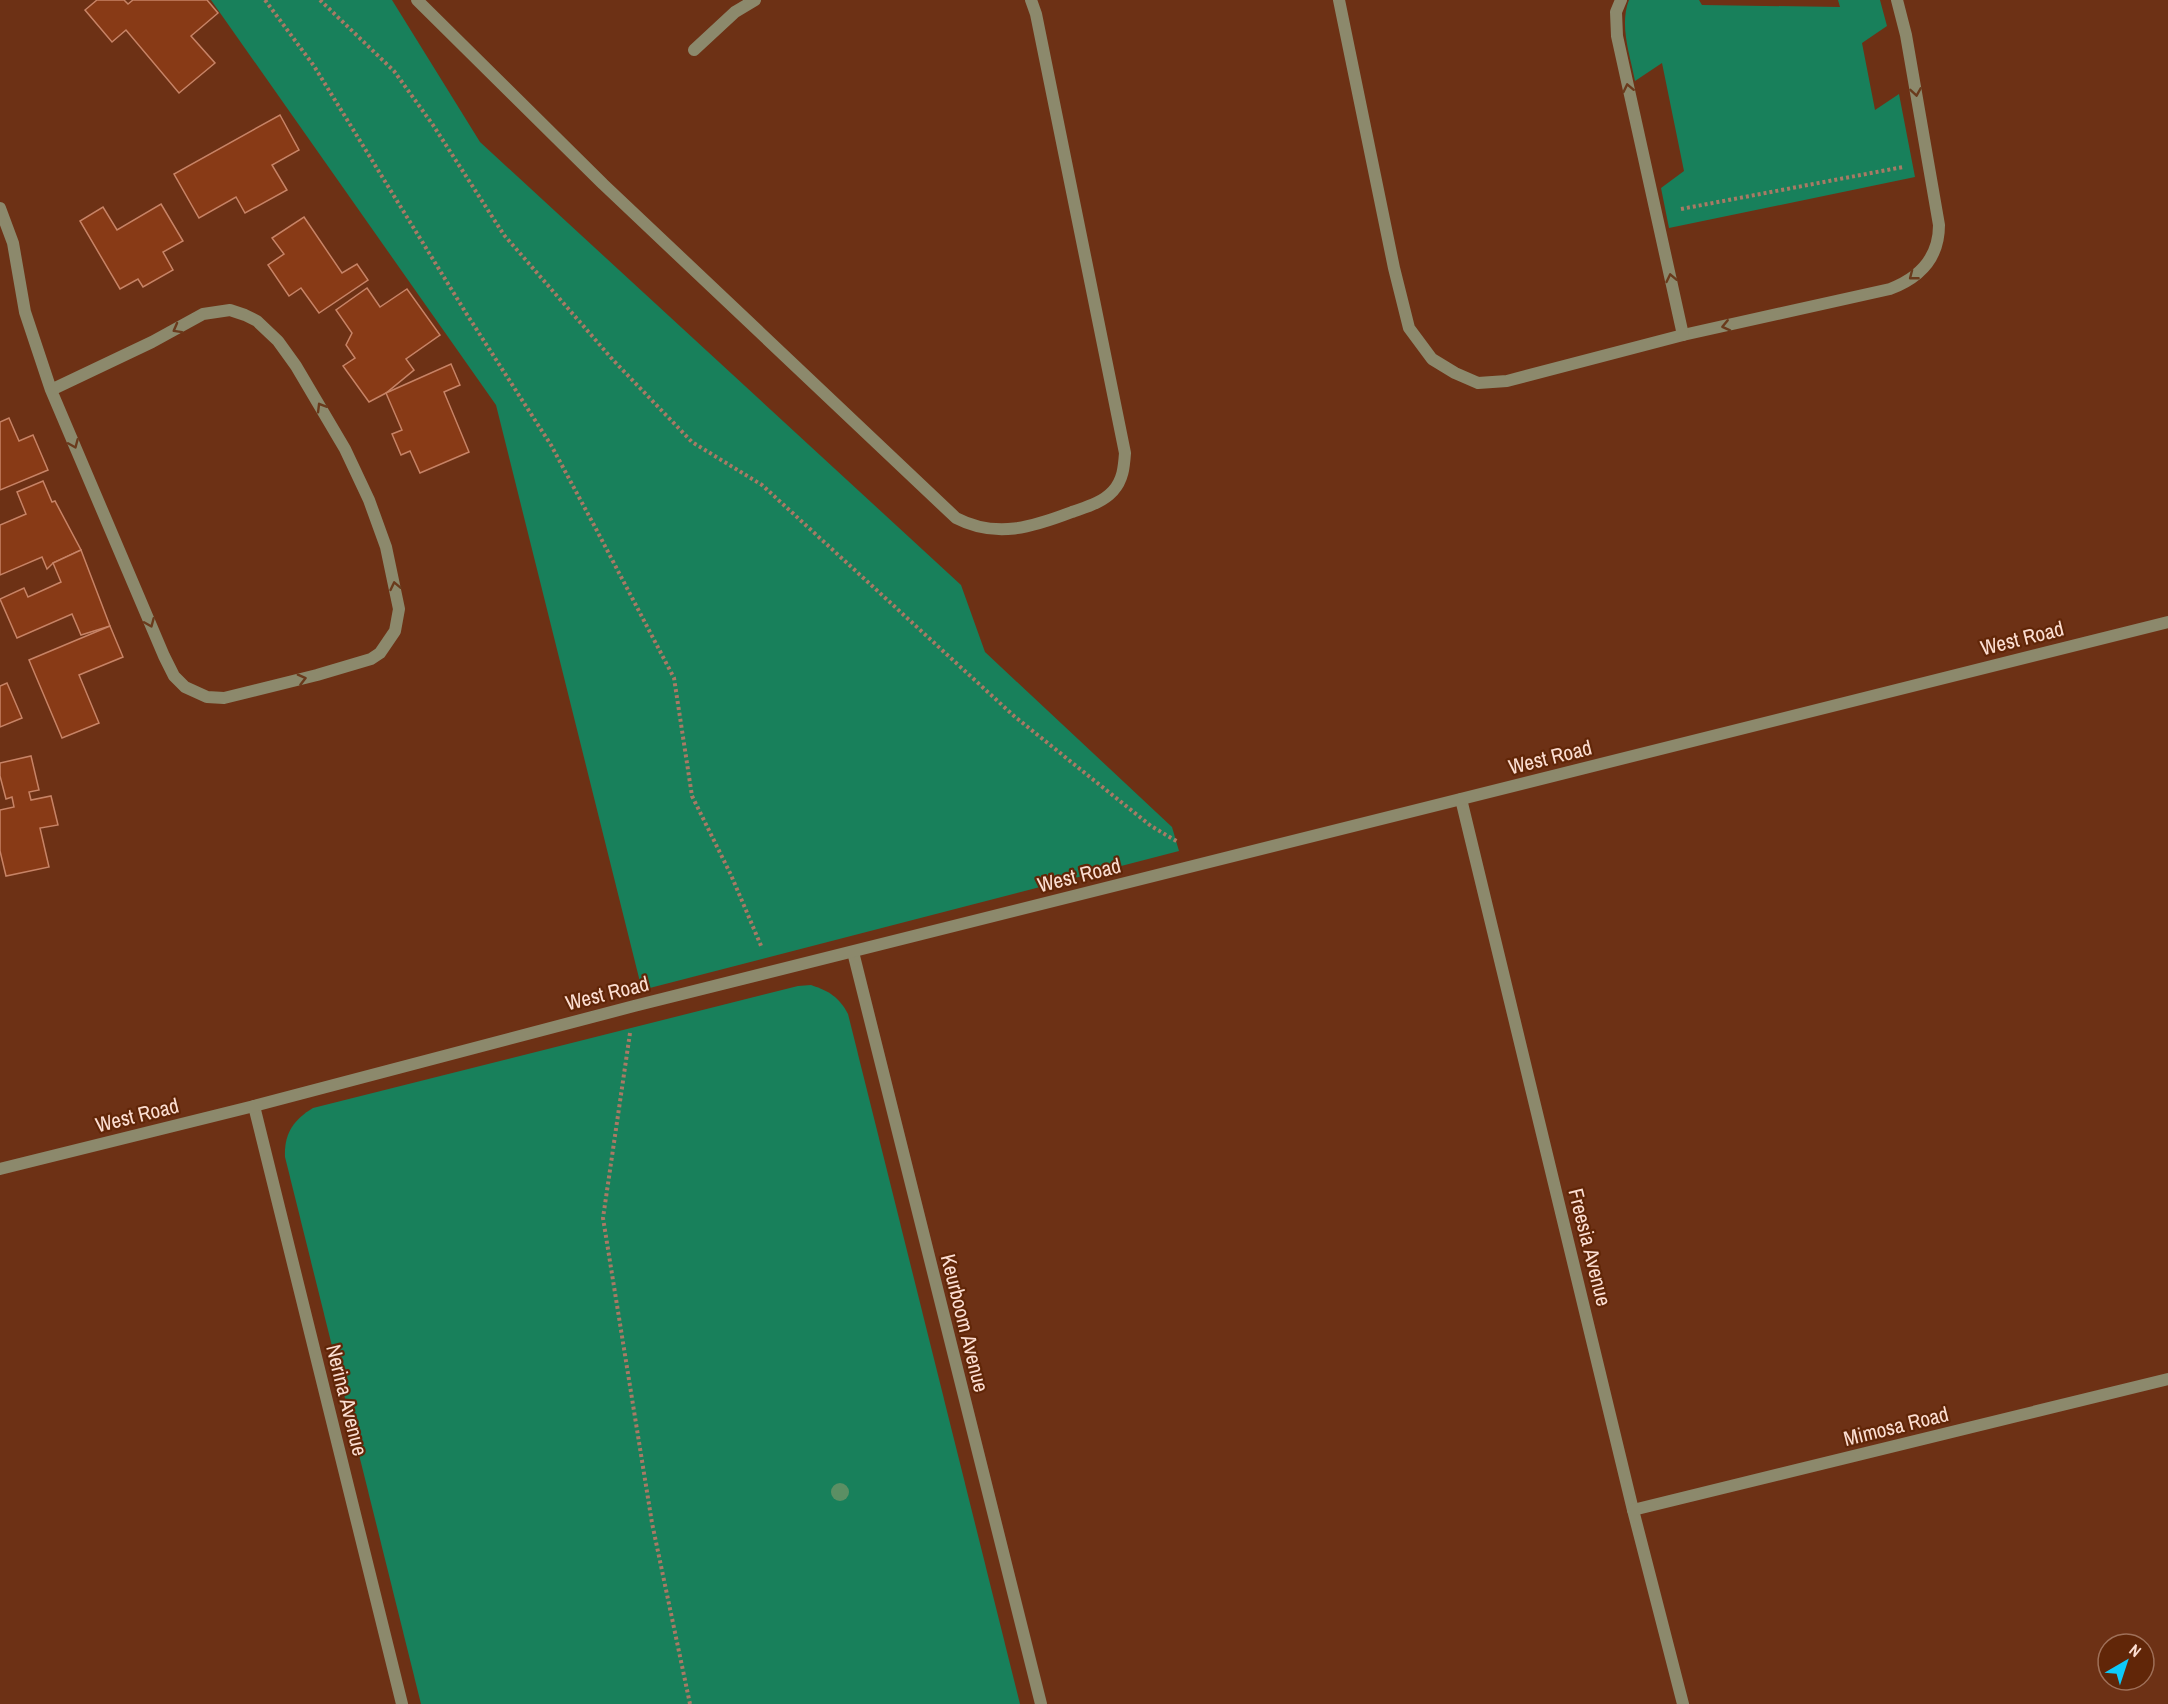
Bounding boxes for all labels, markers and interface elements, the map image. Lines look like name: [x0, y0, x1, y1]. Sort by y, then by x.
one-way arrow: [1623, 83, 1636, 93]
one-way arrow: [1909, 87, 1922, 97]
one-way arrow: [1909, 269, 1920, 280]
one-way arrow: [1665, 273, 1678, 283]
one-way arrow: [1721, 318, 1731, 331]
one-way arrow: [172, 322, 183, 333]
one-way arrow: [316, 403, 328, 413]
one-way arrow: [67, 437, 79, 448]
one-way arrow: [389, 582, 402, 592]
street label: West Road: [1977, 614, 2067, 662]
one-way arrow: [143, 617, 155, 628]
one-way arrow: [297, 673, 307, 686]
street label: West Road: [1505, 733, 1595, 781]
street label: West Road: [1034, 851, 1124, 899]
street label: West Road: [562, 969, 652, 1017]
street label: West Road: [92, 1091, 182, 1139]
street label: Freesia Avenue: [1561, 1185, 1619, 1309]
street label: Keurboom Avenue: [934, 1251, 996, 1395]
street label: Nerina Avenue: [319, 1341, 375, 1459]
street label: Mimosa Road: [1840, 1399, 1952, 1453]
north arrow: [2096, 1632, 2156, 1692]
text: N: [2125, 1639, 2146, 1662]

